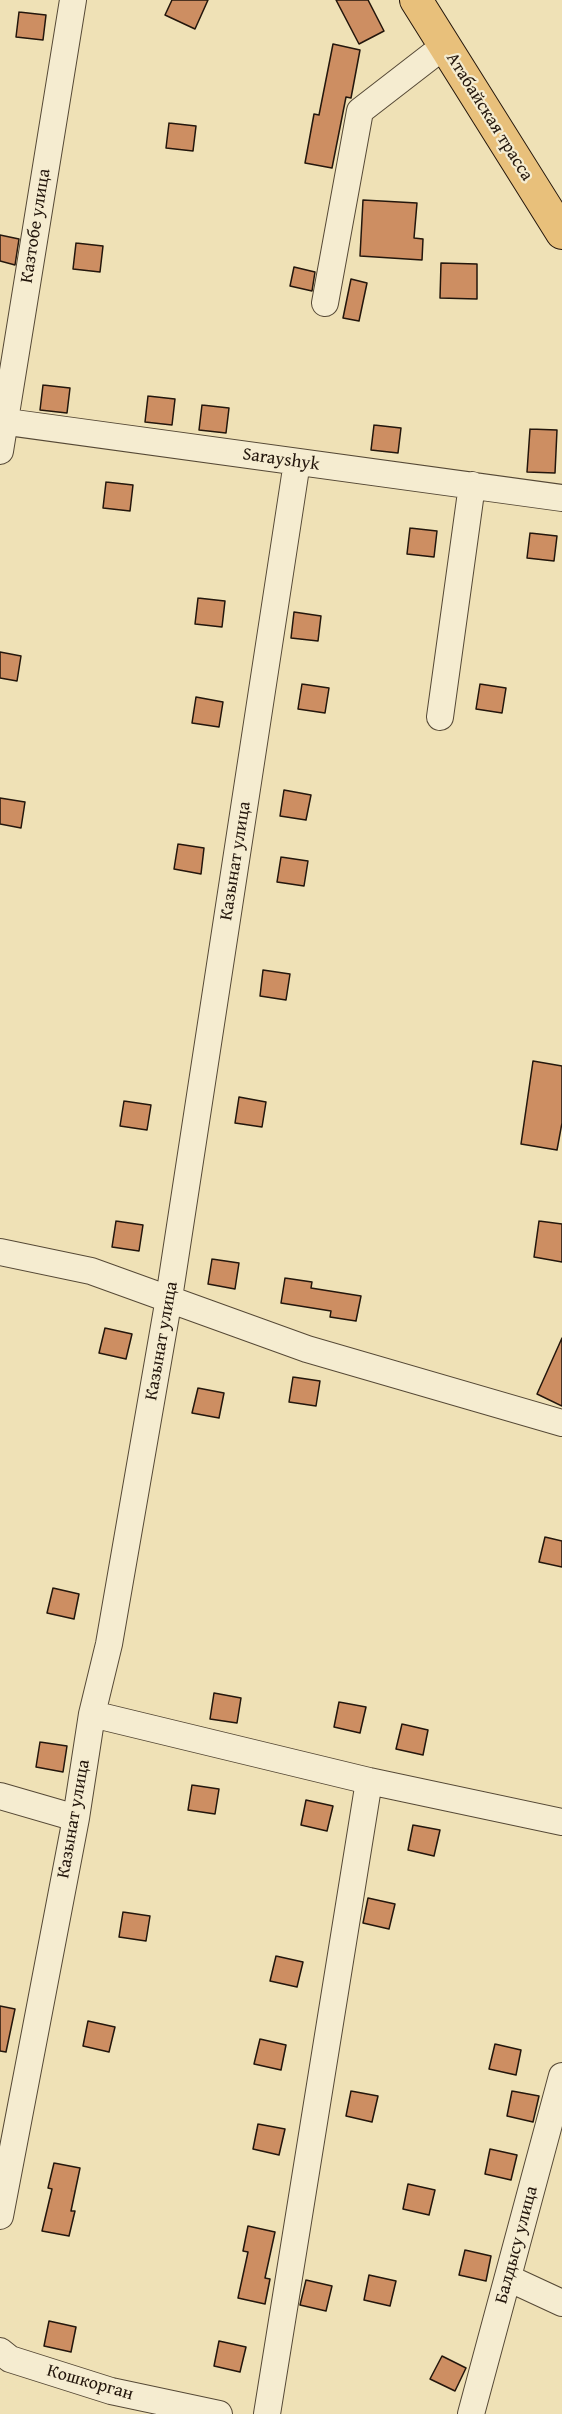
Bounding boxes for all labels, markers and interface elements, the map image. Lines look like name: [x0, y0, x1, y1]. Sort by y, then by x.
street label: Атабайская трасса: [441, 49, 537, 185]
street label: Казтобе улица: [16, 167, 56, 285]
street label: Sarayshyk: [241, 444, 321, 476]
street label: Казынат улица: [216, 800, 256, 922]
street label: Казынат улица: [141, 1280, 183, 1402]
street label: Казынат улица: [53, 1758, 95, 1880]
street label: Балдысу улица: [491, 2184, 543, 2306]
street label: Кошкорган: [44, 2360, 136, 2406]

